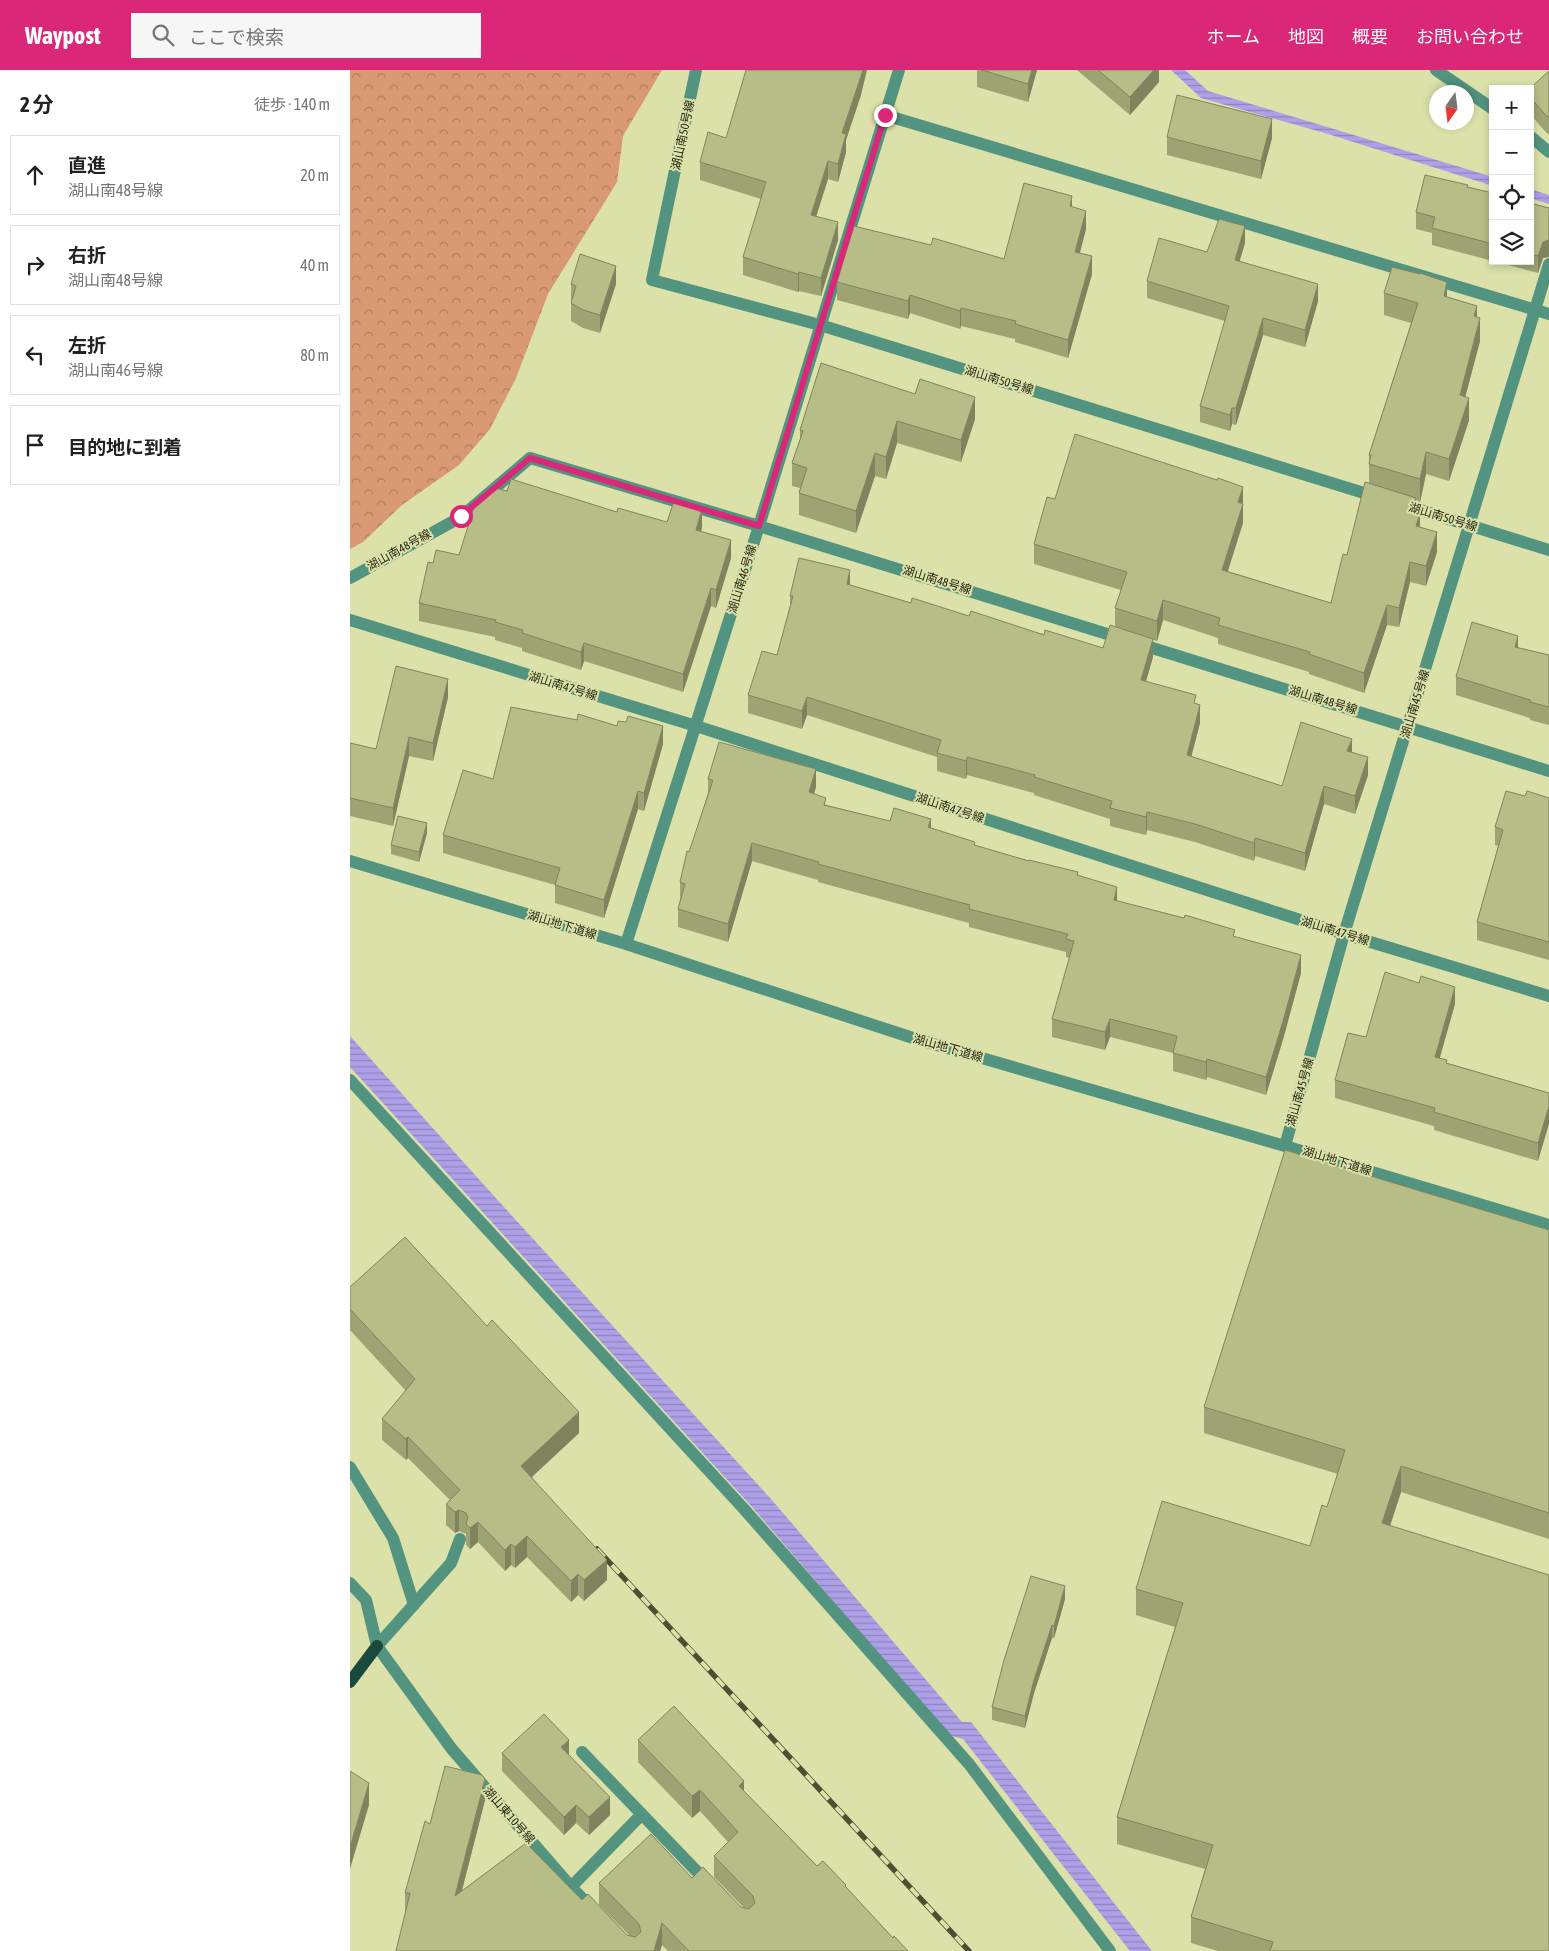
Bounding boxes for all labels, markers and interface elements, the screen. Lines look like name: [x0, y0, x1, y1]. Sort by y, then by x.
search box: [131, 13, 481, 58]
icon: search: [149, 21, 177, 49]
text: Waypost: [25, 22, 101, 49]
text: ここで検索: [189, 26, 284, 48]
text: ホーム: [1207, 26, 1260, 47]
text: 地図: [1288, 26, 1324, 47]
text: 概要: [1352, 26, 1388, 47]
text: お問い合わせ: [1416, 26, 1524, 47]
north arrow: [1429, 85, 1474, 130]
map controls: [1489, 85, 1534, 265]
button: +: [1489, 85, 1534, 130]
text: 2 分: [20, 92, 54, 116]
text: 徒歩 · 140 m: [254, 95, 330, 113]
street label: 湖山南50号線: [669, 99, 697, 171]
route end: [874, 104, 897, 127]
button: −: [1489, 130, 1534, 175]
text: 直進: [68, 154, 106, 176]
icon: ahead: [21, 161, 49, 189]
text: 20 m: [300, 166, 329, 184]
button: locate: [1489, 175, 1534, 220]
text: 湖山南48号線: [68, 181, 163, 199]
button: layers: [1489, 220, 1534, 265]
text: 右折: [68, 244, 106, 266]
icon: right: [21, 251, 49, 279]
text: 40 m: [300, 256, 329, 274]
text: 湖山南48号線: [68, 271, 163, 289]
text: 左折: [68, 334, 106, 356]
icon: left: [21, 341, 49, 369]
text: 80 m: [300, 346, 329, 364]
text: 湖山南46号線: [68, 361, 163, 379]
street label: 湖山南50号線: [963, 363, 1035, 397]
icon: arrive: [21, 431, 49, 459]
text: 目的地に到着: [68, 436, 182, 458]
street label: 湖山南50号線: [1407, 500, 1479, 534]
route start: [450, 505, 473, 528]
street label: 湖山南48号線: [364, 527, 434, 573]
street label: 湖山南46号線: [725, 543, 759, 615]
street label: 湖山南48号線: [901, 563, 973, 597]
street label: 湖山南45号線: [1398, 668, 1432, 740]
street label: 湖山南47号線: [527, 669, 599, 703]
street label: 湖山南48号線: [1287, 683, 1359, 717]
street label: 湖山南47号線: [914, 790, 986, 826]
street label: 湖山地下道線: [526, 908, 598, 942]
street label: 湖山南47号線: [1299, 914, 1371, 948]
street label: 湖山地下道線: [911, 1031, 985, 1065]
street label: 湖山南45号線: [1283, 1056, 1317, 1128]
street label: 湖山地下道線: [1301, 1144, 1373, 1178]
street label: 湖山東10号線: [480, 1784, 538, 1846]

